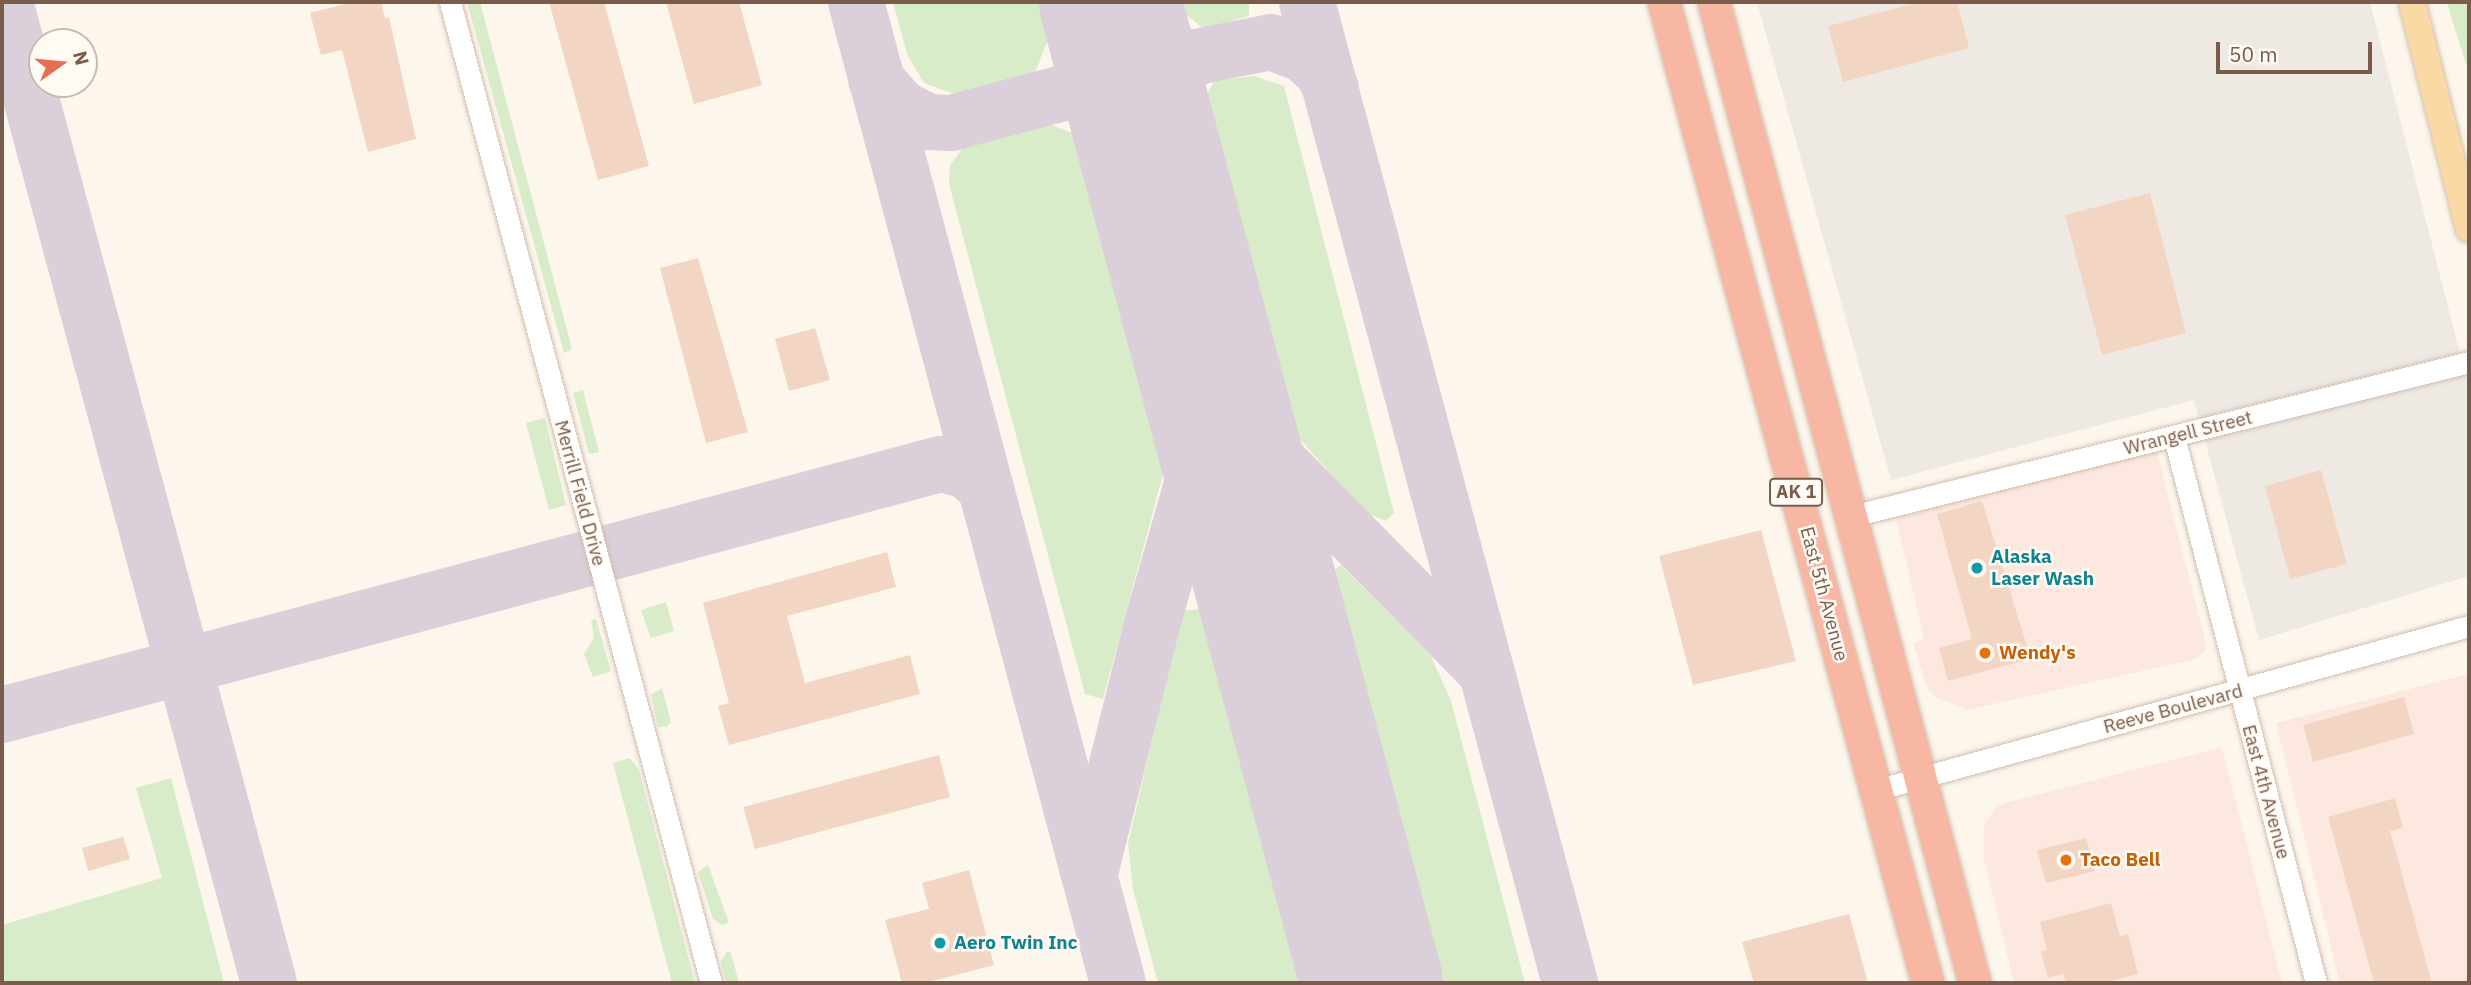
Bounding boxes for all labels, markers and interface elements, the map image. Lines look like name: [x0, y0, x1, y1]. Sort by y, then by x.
north arrow: [28, 28, 98, 98]
scale bar: [2219, 28, 2375, 72]
text: 50 m: [2229, 40, 2278, 68]
text: N: [68, 48, 95, 68]
street label: Wrangell Street: [2121, 406, 2255, 460]
street label: Merrill Field Drive: [550, 418, 610, 568]
road number: AK 1: [1768, 478, 1824, 506]
street label: East 5th Avenue: [1795, 524, 1853, 664]
place label: Alaska Laser Wash: [1991, 546, 2094, 590]
marker: Alaska Laser Wash: [1969, 560, 1985, 576]
place label: Wendy's: [1999, 642, 2076, 664]
marker: Wendy's: [1977, 645, 1993, 661]
street label: Reeve Boulevard: [2101, 679, 2245, 739]
street label: East 4th Avenue: [2237, 722, 2295, 862]
place label: Taco Bell: [2080, 849, 2160, 871]
marker: Taco Bell: [2058, 852, 2074, 868]
place label: Aero Twin Inc: [954, 932, 1077, 954]
marker: Aero Twin Inc: [932, 935, 948, 951]

